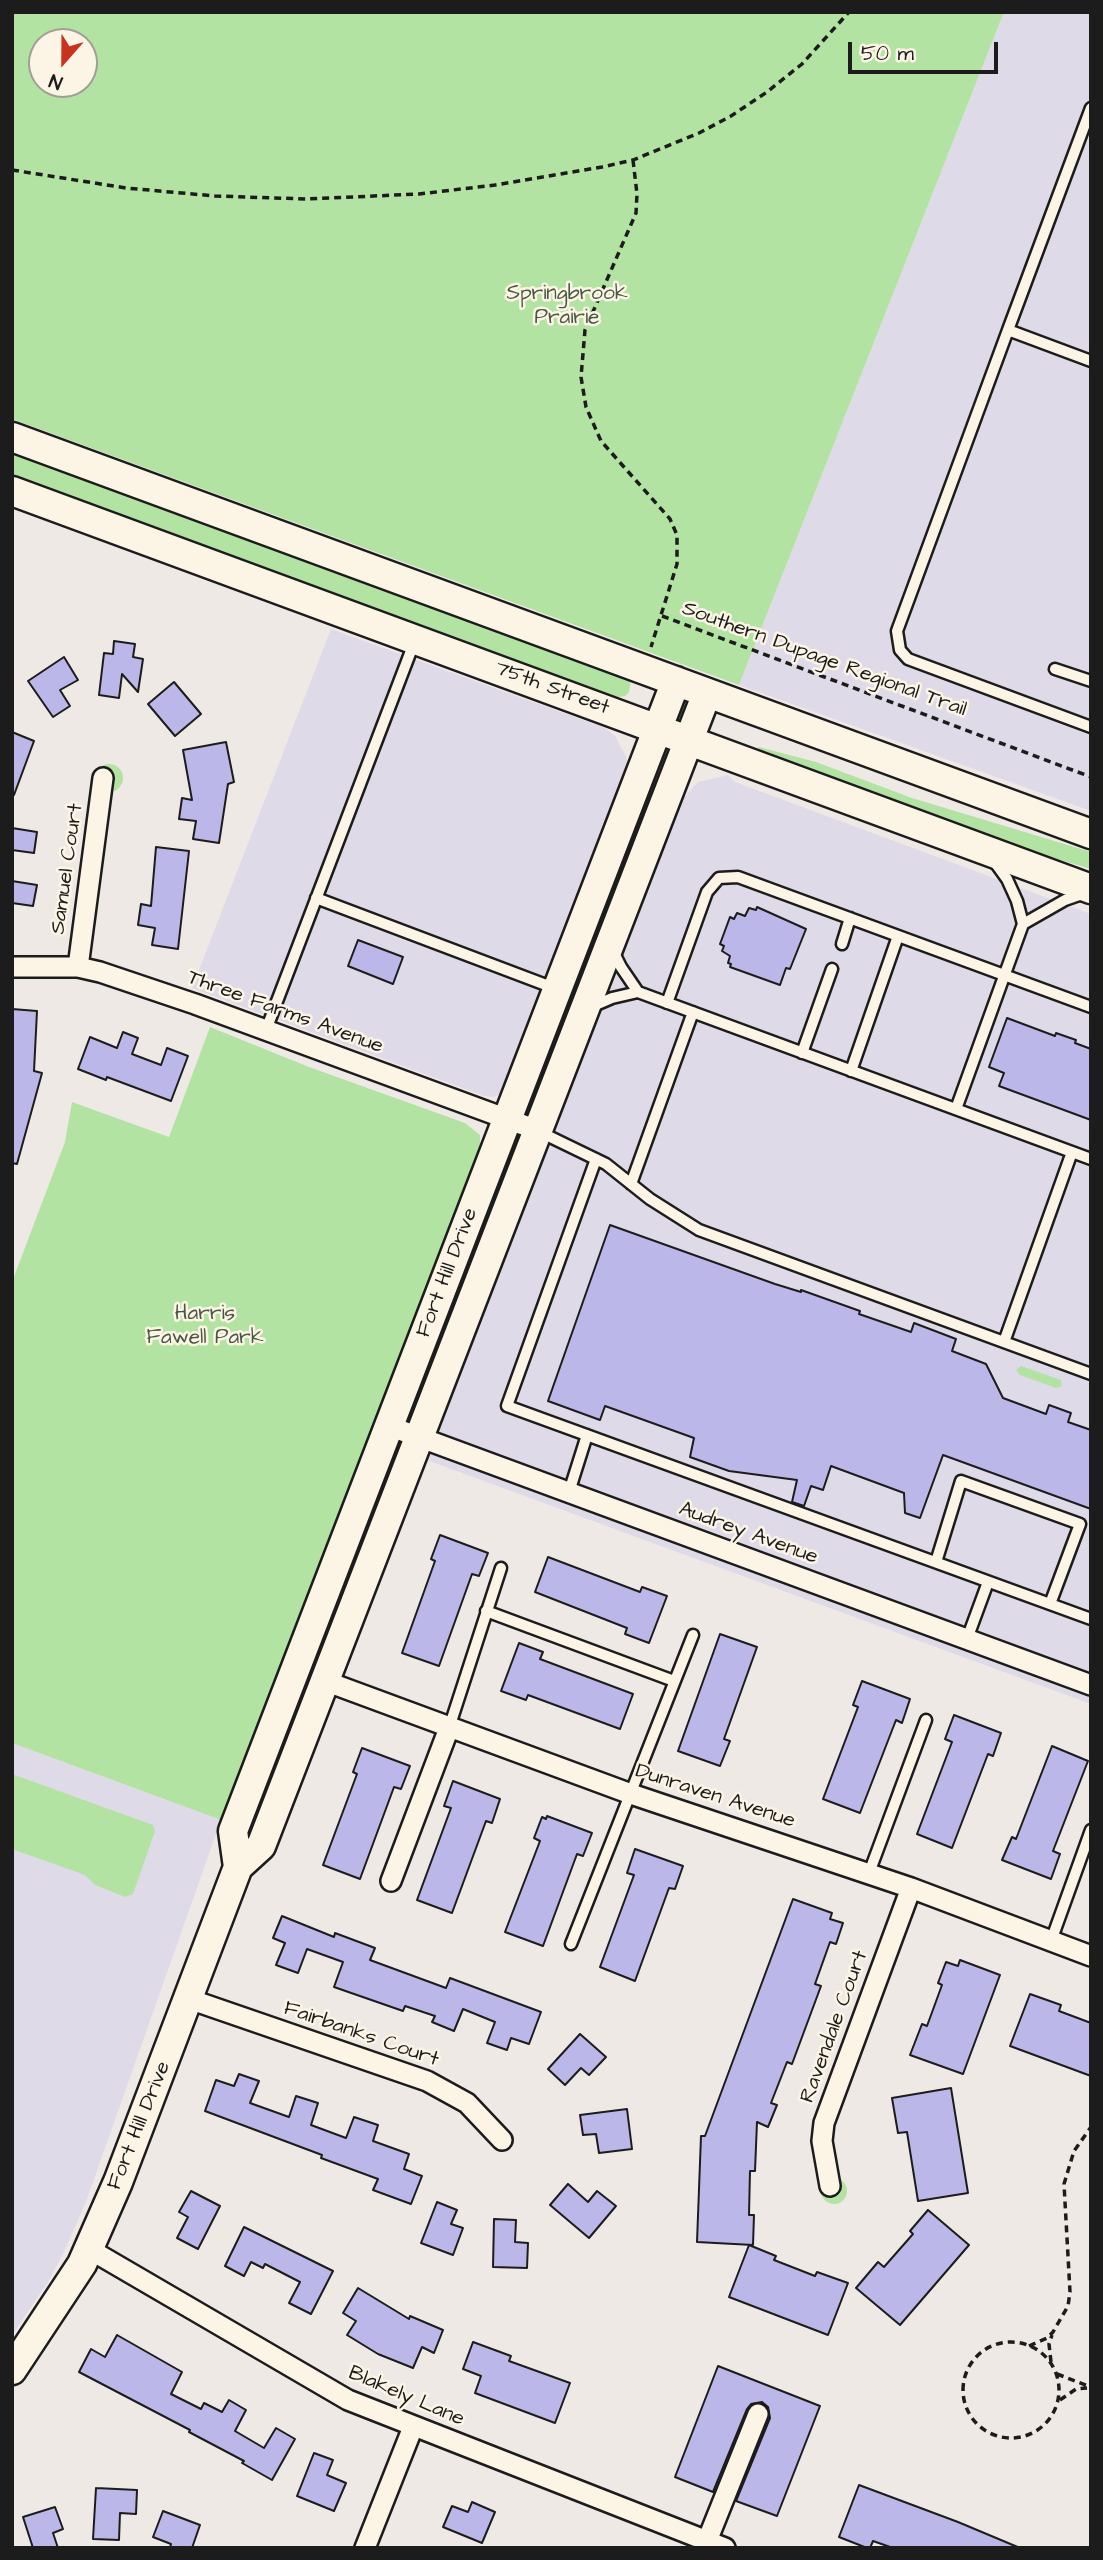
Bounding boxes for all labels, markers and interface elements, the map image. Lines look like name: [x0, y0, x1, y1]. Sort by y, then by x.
north arrow: [28, 28, 98, 98]
scale bar: [851, 28, 1002, 72]
text: 50 m: [861, 39, 914, 68]
text: N: [46, 66, 66, 96]
park label: Springbrook Prairie: [506, 282, 628, 332]
street label: Southern Dupage Regional Trail: [678, 597, 970, 723]
street label: 75th Street: [491, 657, 613, 721]
street label: Samuel Court: [46, 802, 90, 936]
street label: Three Farms Avenue: [184, 966, 386, 1060]
street label: Fort Hill Drive: [412, 1205, 484, 1341]
park label: Harris Fawell Park: [146, 1302, 264, 1352]
street label: Audrey Avenue: [675, 1497, 821, 1571]
street label: Dunraven Avenue: [632, 1759, 798, 1835]
street label: Ravendale Court: [796, 1947, 874, 2107]
street label: Fairbanks Court: [280, 1997, 442, 2073]
street label: Fort Hill Drive: [103, 2058, 177, 2194]
street label: Blakely Lane: [344, 2361, 468, 2433]

